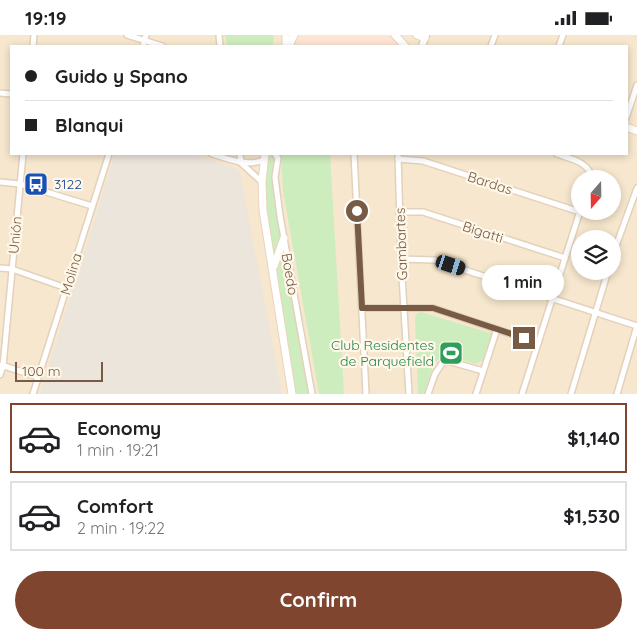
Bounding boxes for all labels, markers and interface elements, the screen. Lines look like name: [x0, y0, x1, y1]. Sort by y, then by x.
text: 19:19: [25, 6, 67, 30]
text: Guido y Spano: [55, 64, 188, 88]
text: Blanqui: [55, 113, 123, 137]
street label: Bardas: [465, 167, 515, 199]
north arrow: [571, 170, 621, 220]
map controls: [571, 170, 621, 280]
bus stop icon: 3122: [23, 171, 49, 197]
place label: 3122: [54, 175, 82, 193]
route start: [346, 200, 368, 222]
street label: Gambartes: [391, 207, 411, 281]
street label: Unión: [4, 215, 26, 255]
street label: Bigatti: [460, 217, 506, 247]
button: layers: [571, 230, 621, 280]
street label: Molina: [56, 251, 86, 297]
street label: Boedo: [277, 252, 303, 296]
car: [434, 253, 467, 277]
callout: 1 min: [483, 265, 565, 301]
text: 1 min: [504, 272, 542, 292]
route end: [513, 327, 535, 349]
place label: Club Residentes de Parquefield: [331, 336, 434, 370]
sports icon: Club Residentes de Parquefield: [438, 340, 464, 366]
scale bar: [15, 359, 102, 382]
text: 100 m: [22, 362, 60, 380]
icon: car: [17, 416, 62, 461]
text: Economy: [77, 416, 161, 440]
text: $1,140: [567, 426, 620, 450]
text: 1 min · 19:21: [77, 440, 159, 460]
icon: car: [17, 494, 62, 539]
text: Comfort: [77, 494, 154, 518]
text: $1,530: [563, 504, 620, 528]
text: 2 min · 19:22: [77, 518, 165, 538]
button: Confirm: [15, 571, 622, 629]

